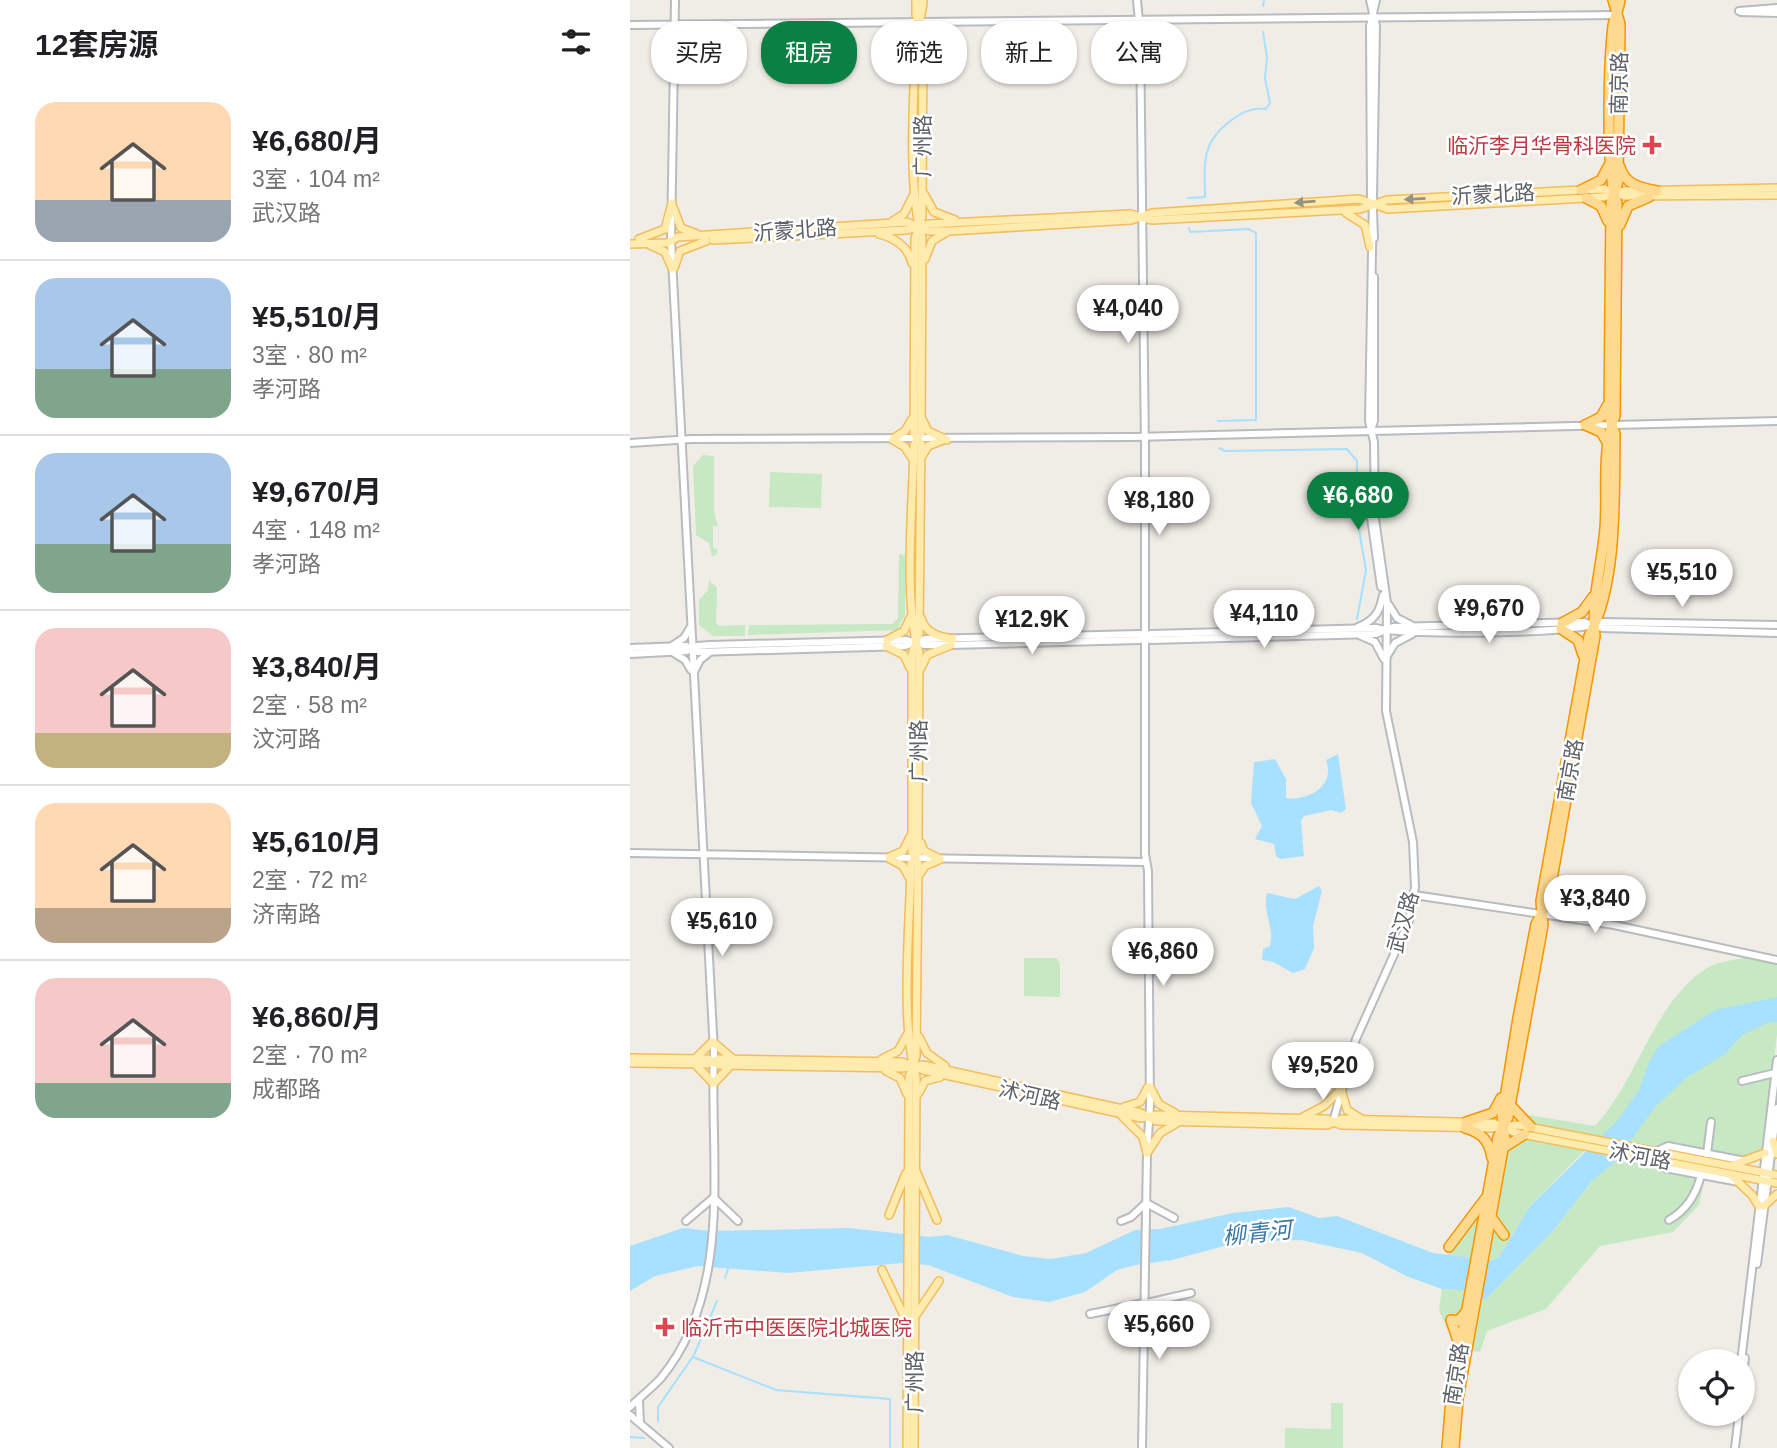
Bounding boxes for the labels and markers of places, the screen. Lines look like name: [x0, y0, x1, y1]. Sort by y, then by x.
place label: 临沂李月华骨科医院: [1447, 134, 1636, 157]
marker: 临沂李月华骨科医院: [1642, 135, 1662, 155]
pin: ¥4,040: [1071, 286, 1185, 345]
pin: ¥6,680: [1301, 472, 1415, 532]
pin: ¥8,180: [1102, 477, 1216, 537]
pin: ¥5,510: [1625, 550, 1739, 609]
pin: ¥9,670: [1432, 586, 1546, 645]
pin: ¥4,110: [1207, 590, 1321, 650]
pin: ¥12.9K: [975, 596, 1089, 656]
pin: ¥3,840: [1538, 876, 1652, 935]
pin: ¥5,610: [665, 898, 779, 958]
pin: ¥6,860: [1106, 928, 1220, 988]
pin: ¥9,520: [1266, 1042, 1380, 1102]
pin: ¥5,660: [1102, 1302, 1216, 1361]
place label: 临沂市中医医院北城医院: [681, 1316, 912, 1339]
marker: 临沂市中医医院北城医院: [655, 1317, 675, 1337]

